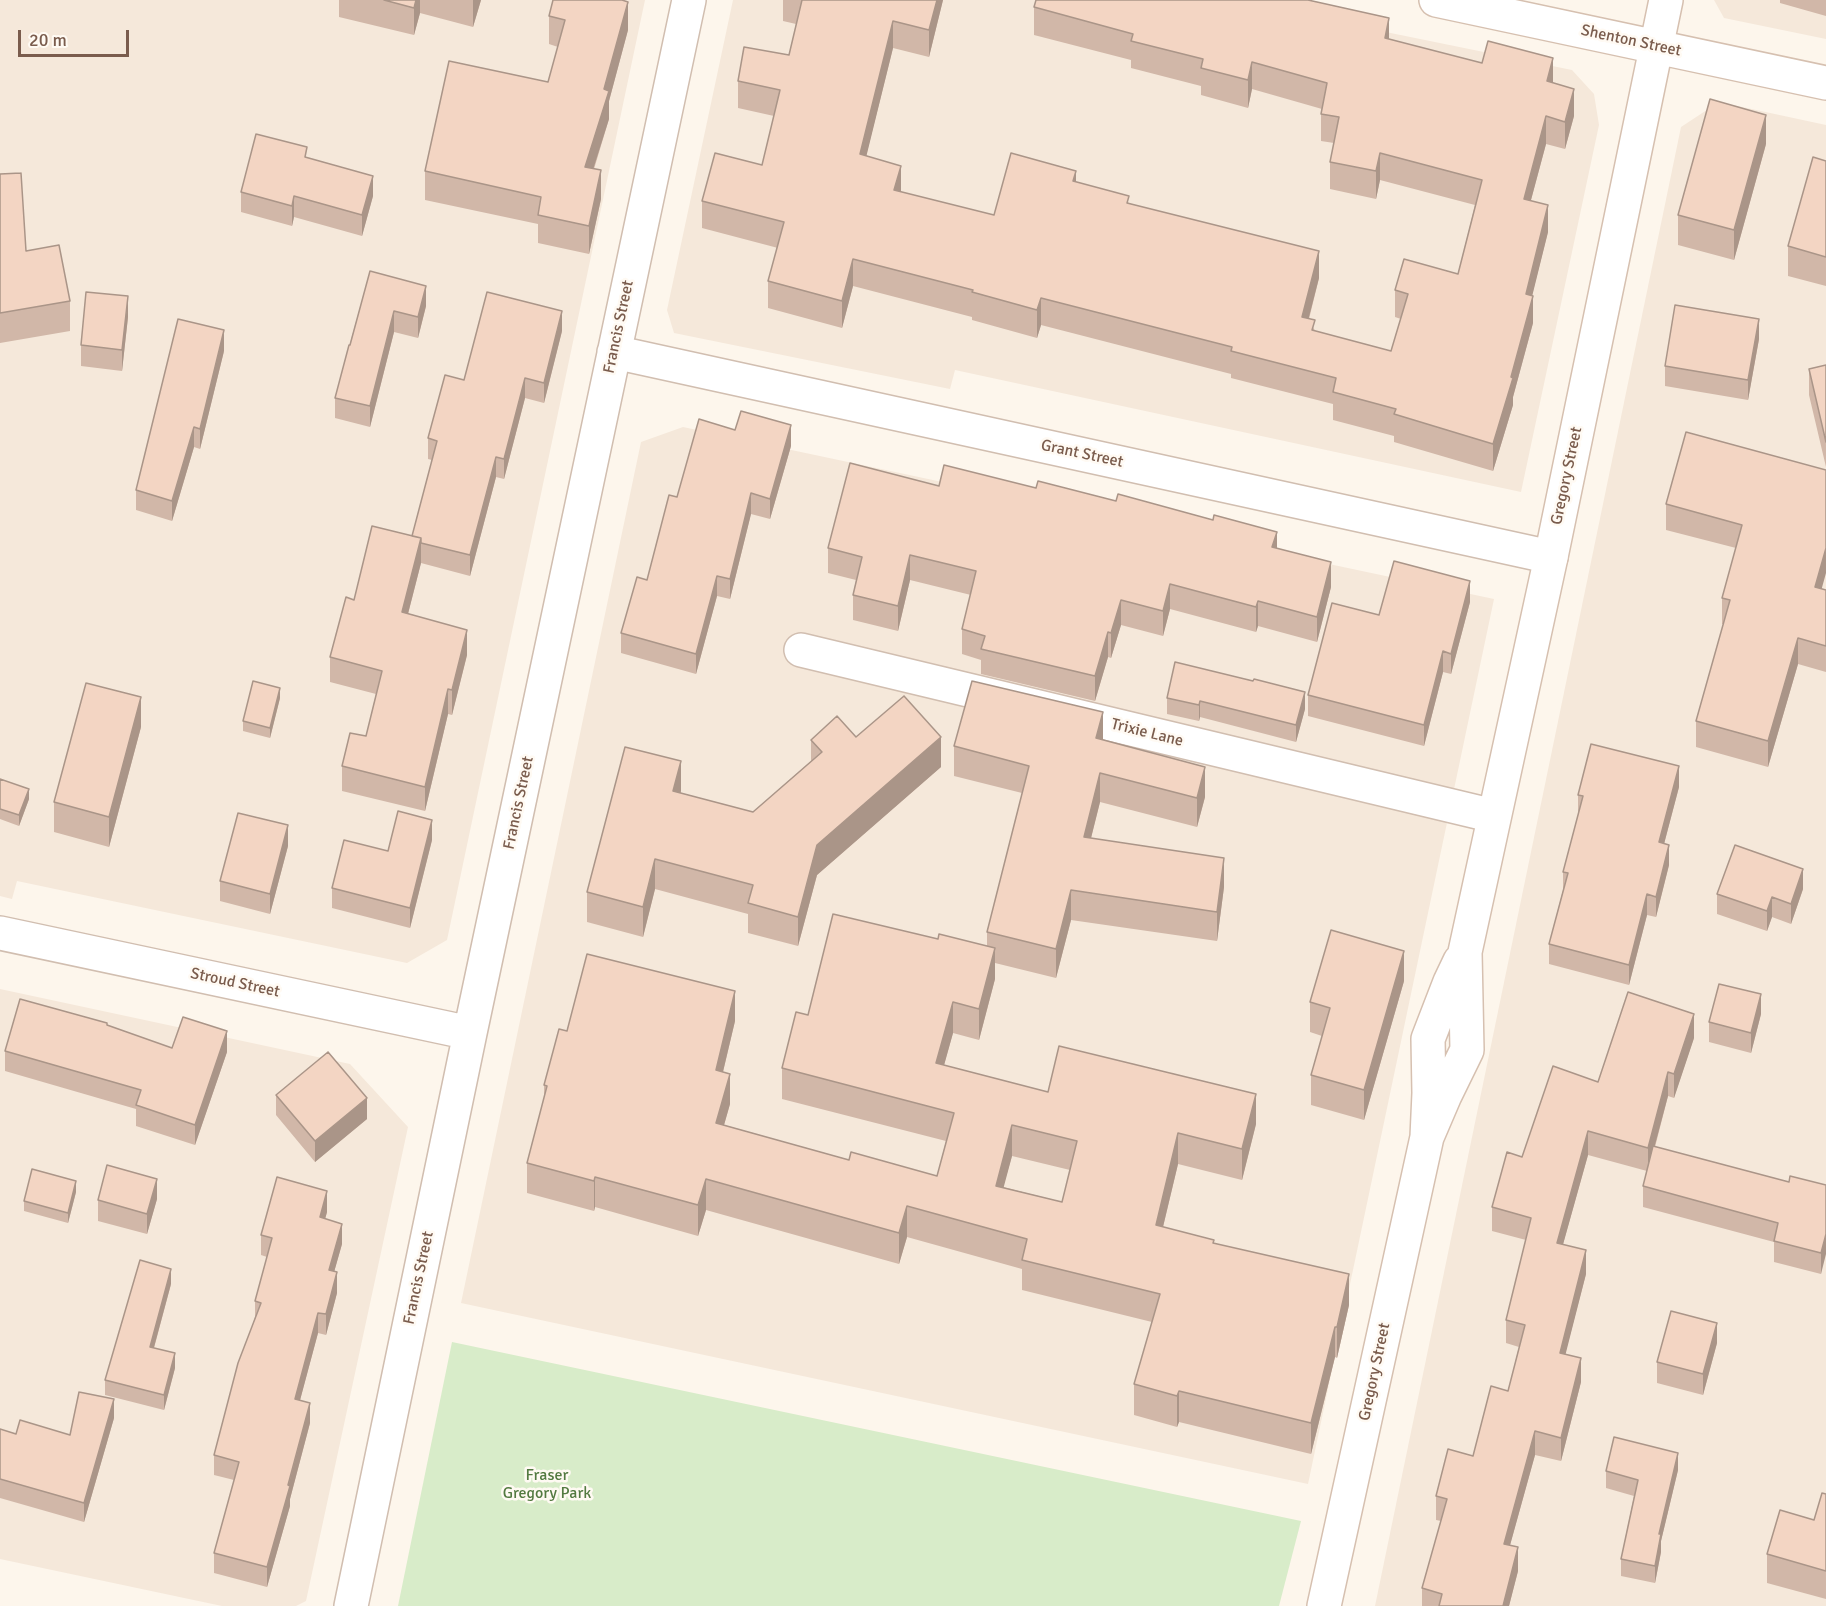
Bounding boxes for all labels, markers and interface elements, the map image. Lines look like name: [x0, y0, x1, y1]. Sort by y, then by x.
scale bar: [21, 18, 132, 56]
street label: Shenton Street: [1579, 21, 1683, 61]
text: 20 m: [29, 29, 67, 51]
street label: Francis Street: [600, 279, 638, 375]
street label: Gregory Street: [1547, 425, 1587, 527]
street label: Grant Street: [1039, 436, 1125, 472]
street label: Trixie Lane: [1109, 715, 1185, 751]
street label: Francis Street: [500, 755, 538, 851]
street label: Stroud Street: [189, 964, 281, 1002]
street label: Francis Street: [400, 1230, 438, 1326]
street label: Gregory Street: [1355, 1321, 1395, 1423]
park label: Fraser Gregory Park: [503, 1466, 591, 1504]

